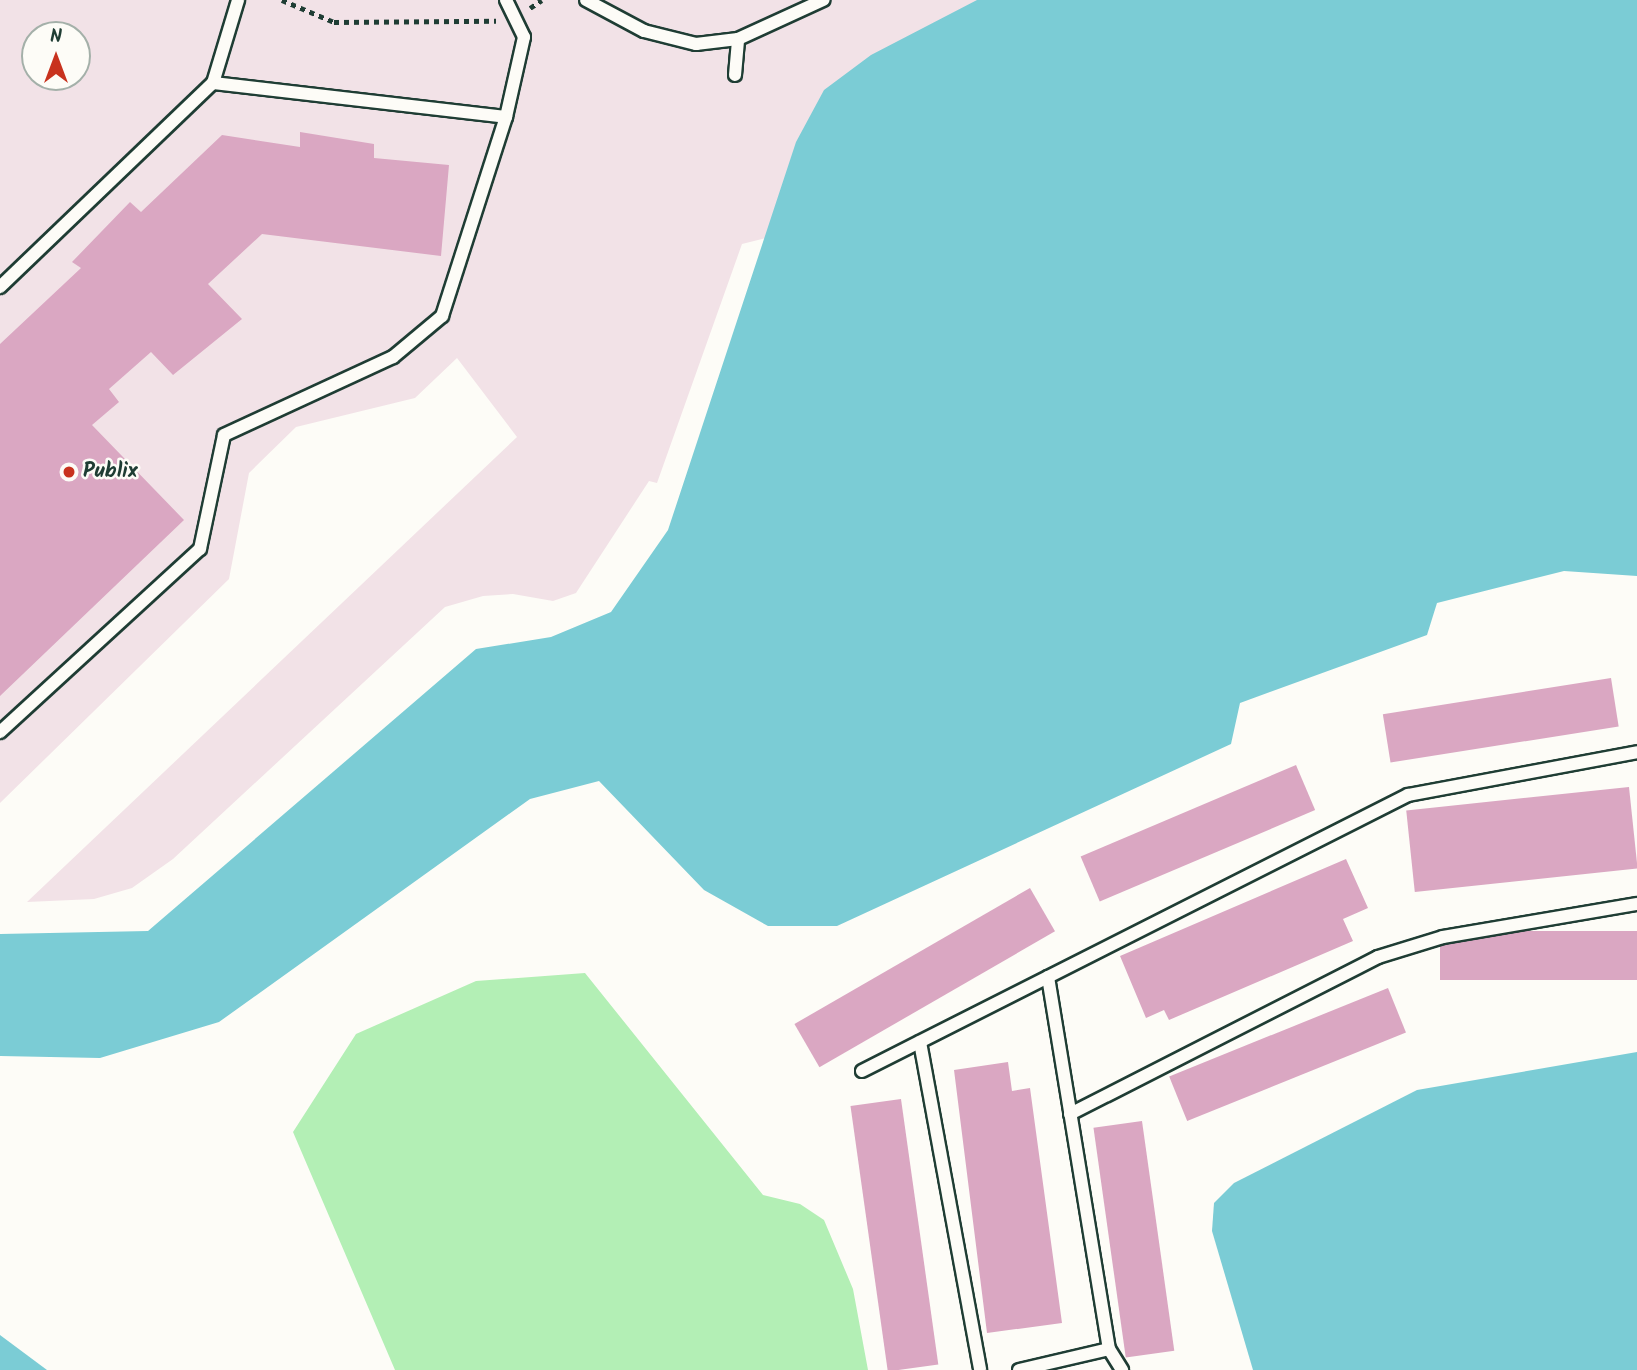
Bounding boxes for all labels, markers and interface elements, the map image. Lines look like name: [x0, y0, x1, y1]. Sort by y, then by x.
north arrow: [21, 21, 91, 91]
text: N: [50, 22, 62, 52]
place label: Publix: [83, 459, 138, 485]
marker: Publix: [61, 464, 77, 480]

